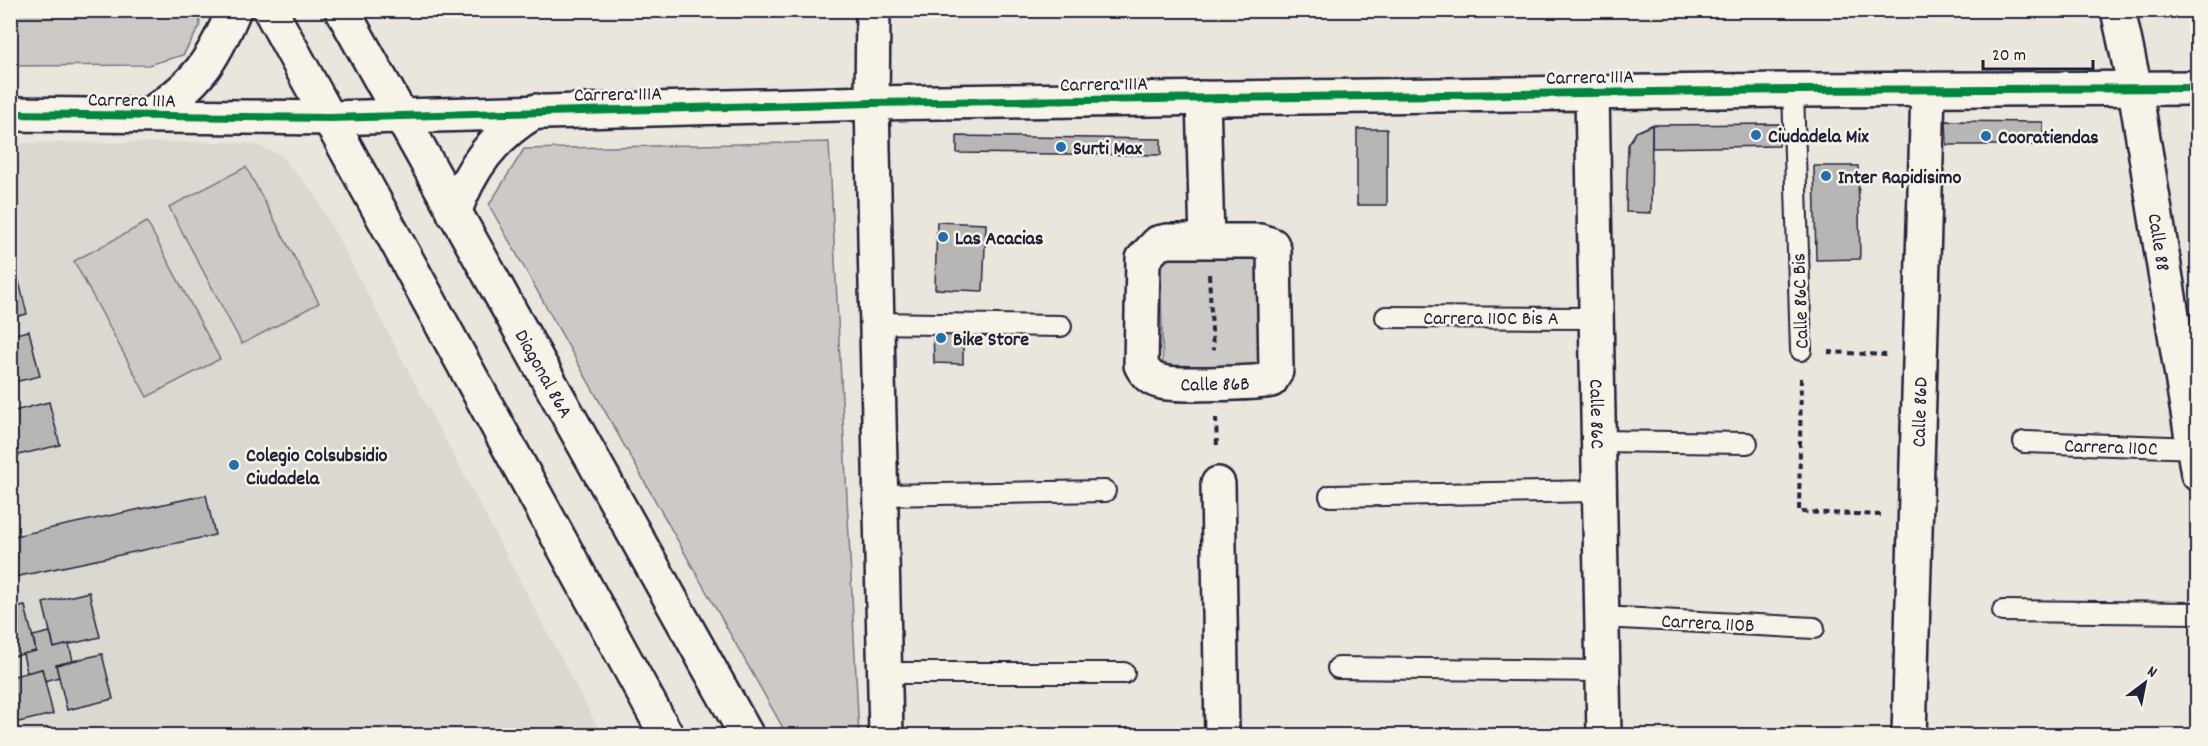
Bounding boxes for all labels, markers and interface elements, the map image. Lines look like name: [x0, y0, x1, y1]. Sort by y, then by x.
scale bar: [1983, 33, 2092, 71]
text: 20 m: [1992, 44, 2026, 69]
street label: Carrera 111A: [1546, 64, 1635, 94]
street label: Carrera 111A: [1060, 71, 1149, 101]
street label: Carrera 111A: [574, 81, 663, 111]
street label: Carrera 111A: [88, 87, 176, 117]
place label: Ciudadela Mix: [1768, 124, 1869, 152]
place label: Cooratiendas: [1998, 125, 2099, 153]
marker: Ciudadela Mix: [1749, 128, 1763, 142]
marker: Cooratiendas: [1979, 129, 1993, 143]
place label: Surti Max: [1073, 136, 1143, 164]
marker: Surti Max: [1054, 140, 1068, 154]
place label: Inter Rapidisimo: [1838, 165, 1961, 193]
marker: Inter Rapidisimo: [1819, 169, 1833, 183]
street label: Calle 88: [2139, 212, 2176, 274]
place label: Las Acacias: [955, 226, 1043, 254]
marker: Las Acacias: [936, 230, 950, 244]
street label: Calle 86C Bis: [1786, 252, 1818, 349]
street label: Carrera 110C Bis A: [1423, 306, 1559, 334]
street label: Diagonal 86A: [506, 325, 578, 424]
place label: Bike Store: [953, 327, 1029, 355]
marker: Bike Store: [934, 331, 948, 345]
street label: Calle 86B: [1180, 371, 1250, 401]
street label: Calle 86D: [1906, 377, 1937, 448]
street label: Calle 86C: [1580, 379, 1610, 449]
street label: Carrera 110C: [2064, 433, 2158, 465]
place label: Colegio Colsubsidio Ciudadela: [246, 443, 388, 494]
marker: Colegio Colsubsidio Ciudadela: [227, 458, 241, 472]
street label: Carrera 110B: [1660, 609, 1755, 641]
north arrow: [2115, 653, 2175, 713]
text: N: [2142, 661, 2161, 684]

